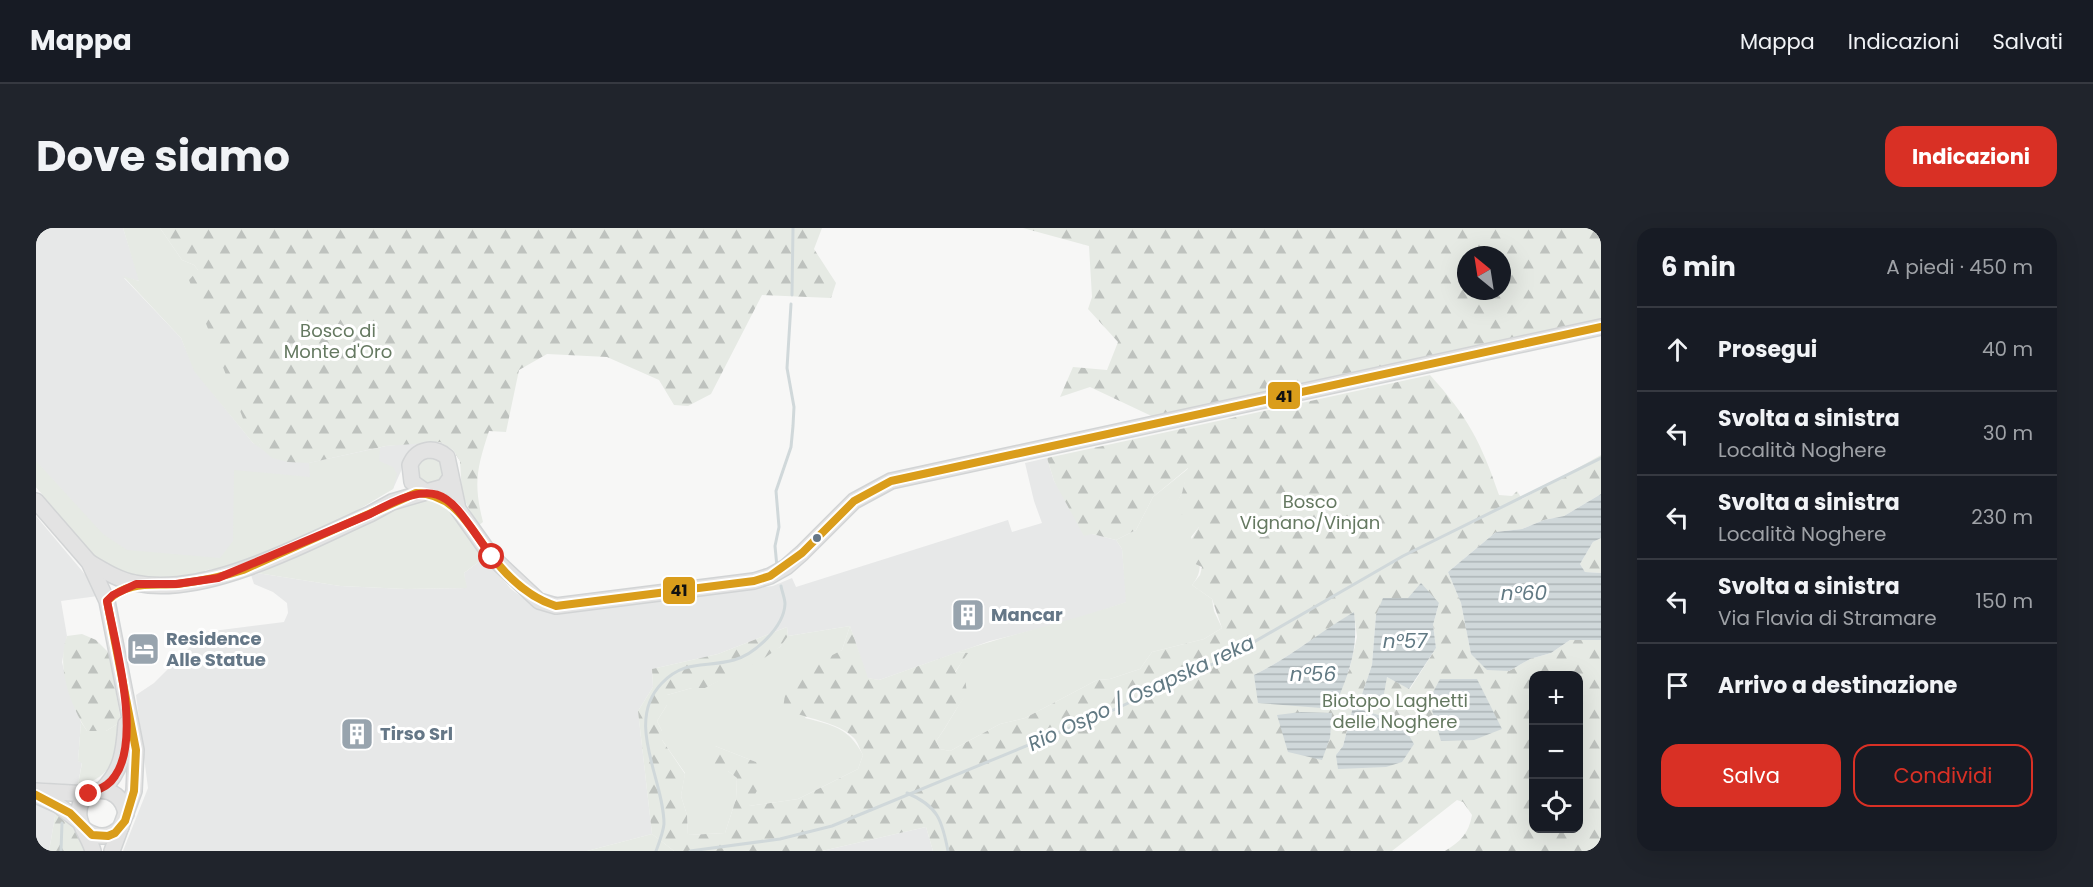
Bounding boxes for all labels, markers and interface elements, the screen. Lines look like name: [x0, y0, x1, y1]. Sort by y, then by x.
text: Mappa: [30, 21, 132, 60]
text: Mappa: [1740, 27, 1815, 56]
text: Indicazioni: [1848, 27, 1960, 56]
text: Salvati: [1993, 27, 2063, 56]
button: Indicazioni: [1885, 126, 2057, 187]
text: Dove siamo: [36, 127, 290, 186]
north arrow: [1457, 246, 1511, 300]
text: 6 min: [1661, 249, 1736, 285]
text: A piedi · 450 m: [1886, 253, 2033, 281]
park label: Bosco di Monte d'Oro: [284, 318, 392, 364]
icon: ahead: [1661, 333, 1694, 366]
text: Prosegui: [1718, 334, 1817, 365]
text: 40 m: [1982, 335, 2033, 363]
line badge: 41: [1267, 381, 1301, 410]
text: 41: [1276, 385, 1292, 408]
text: Svolta a sinistra: [1718, 403, 1900, 434]
icon: left: [1661, 417, 1694, 450]
text: 30 m: [1983, 419, 2033, 447]
text: Località Noghere: [1718, 436, 1887, 464]
text: Svolta a sinistra: [1718, 487, 1900, 518]
park label: Bosco Vignano/Vinjan: [1240, 489, 1380, 535]
icon: left: [1661, 501, 1694, 534]
text: 230 m: [1971, 503, 2033, 531]
text: Località Noghere: [1718, 520, 1887, 548]
unlabelled marker: [811, 532, 823, 544]
route start: [478, 543, 504, 569]
text: Svolta a sinistra: [1718, 571, 1900, 602]
line badge: 41: [662, 576, 696, 605]
text: 41: [671, 579, 687, 602]
water label: n°60: [1501, 579, 1547, 607]
icon: left: [1661, 585, 1694, 618]
text: 150 m: [1976, 587, 2033, 615]
building icon: Mancar: [950, 597, 986, 633]
place label: Mancar: [991, 602, 1063, 627]
text: Via Flavia di Stramare: [1718, 604, 1937, 632]
place label: Residence Alle Statue: [166, 626, 266, 672]
water label: n°57: [1383, 627, 1428, 655]
water label: Rio Ospo / Osapska reka: [1023, 628, 1259, 758]
hotel icon: Residence Alle Statue: [125, 631, 161, 667]
water label: n°56: [1290, 660, 1336, 688]
icon: arrive: [1661, 669, 1694, 702]
text: Arrivo a destinazione: [1718, 670, 1957, 701]
map controls: [1529, 671, 1583, 833]
button: +: [1529, 671, 1583, 725]
park label: Biotopo Laghetti delle Noghere: [1322, 688, 1468, 734]
building icon: Tirso Srl: [339, 716, 375, 752]
place label: Tirso Srl: [380, 721, 453, 746]
button: −: [1529, 725, 1583, 779]
button: Salva: [1661, 744, 1841, 807]
button: Condividi: [1853, 744, 2033, 807]
button: locate: [1529, 779, 1583, 833]
route end: [75, 780, 101, 806]

